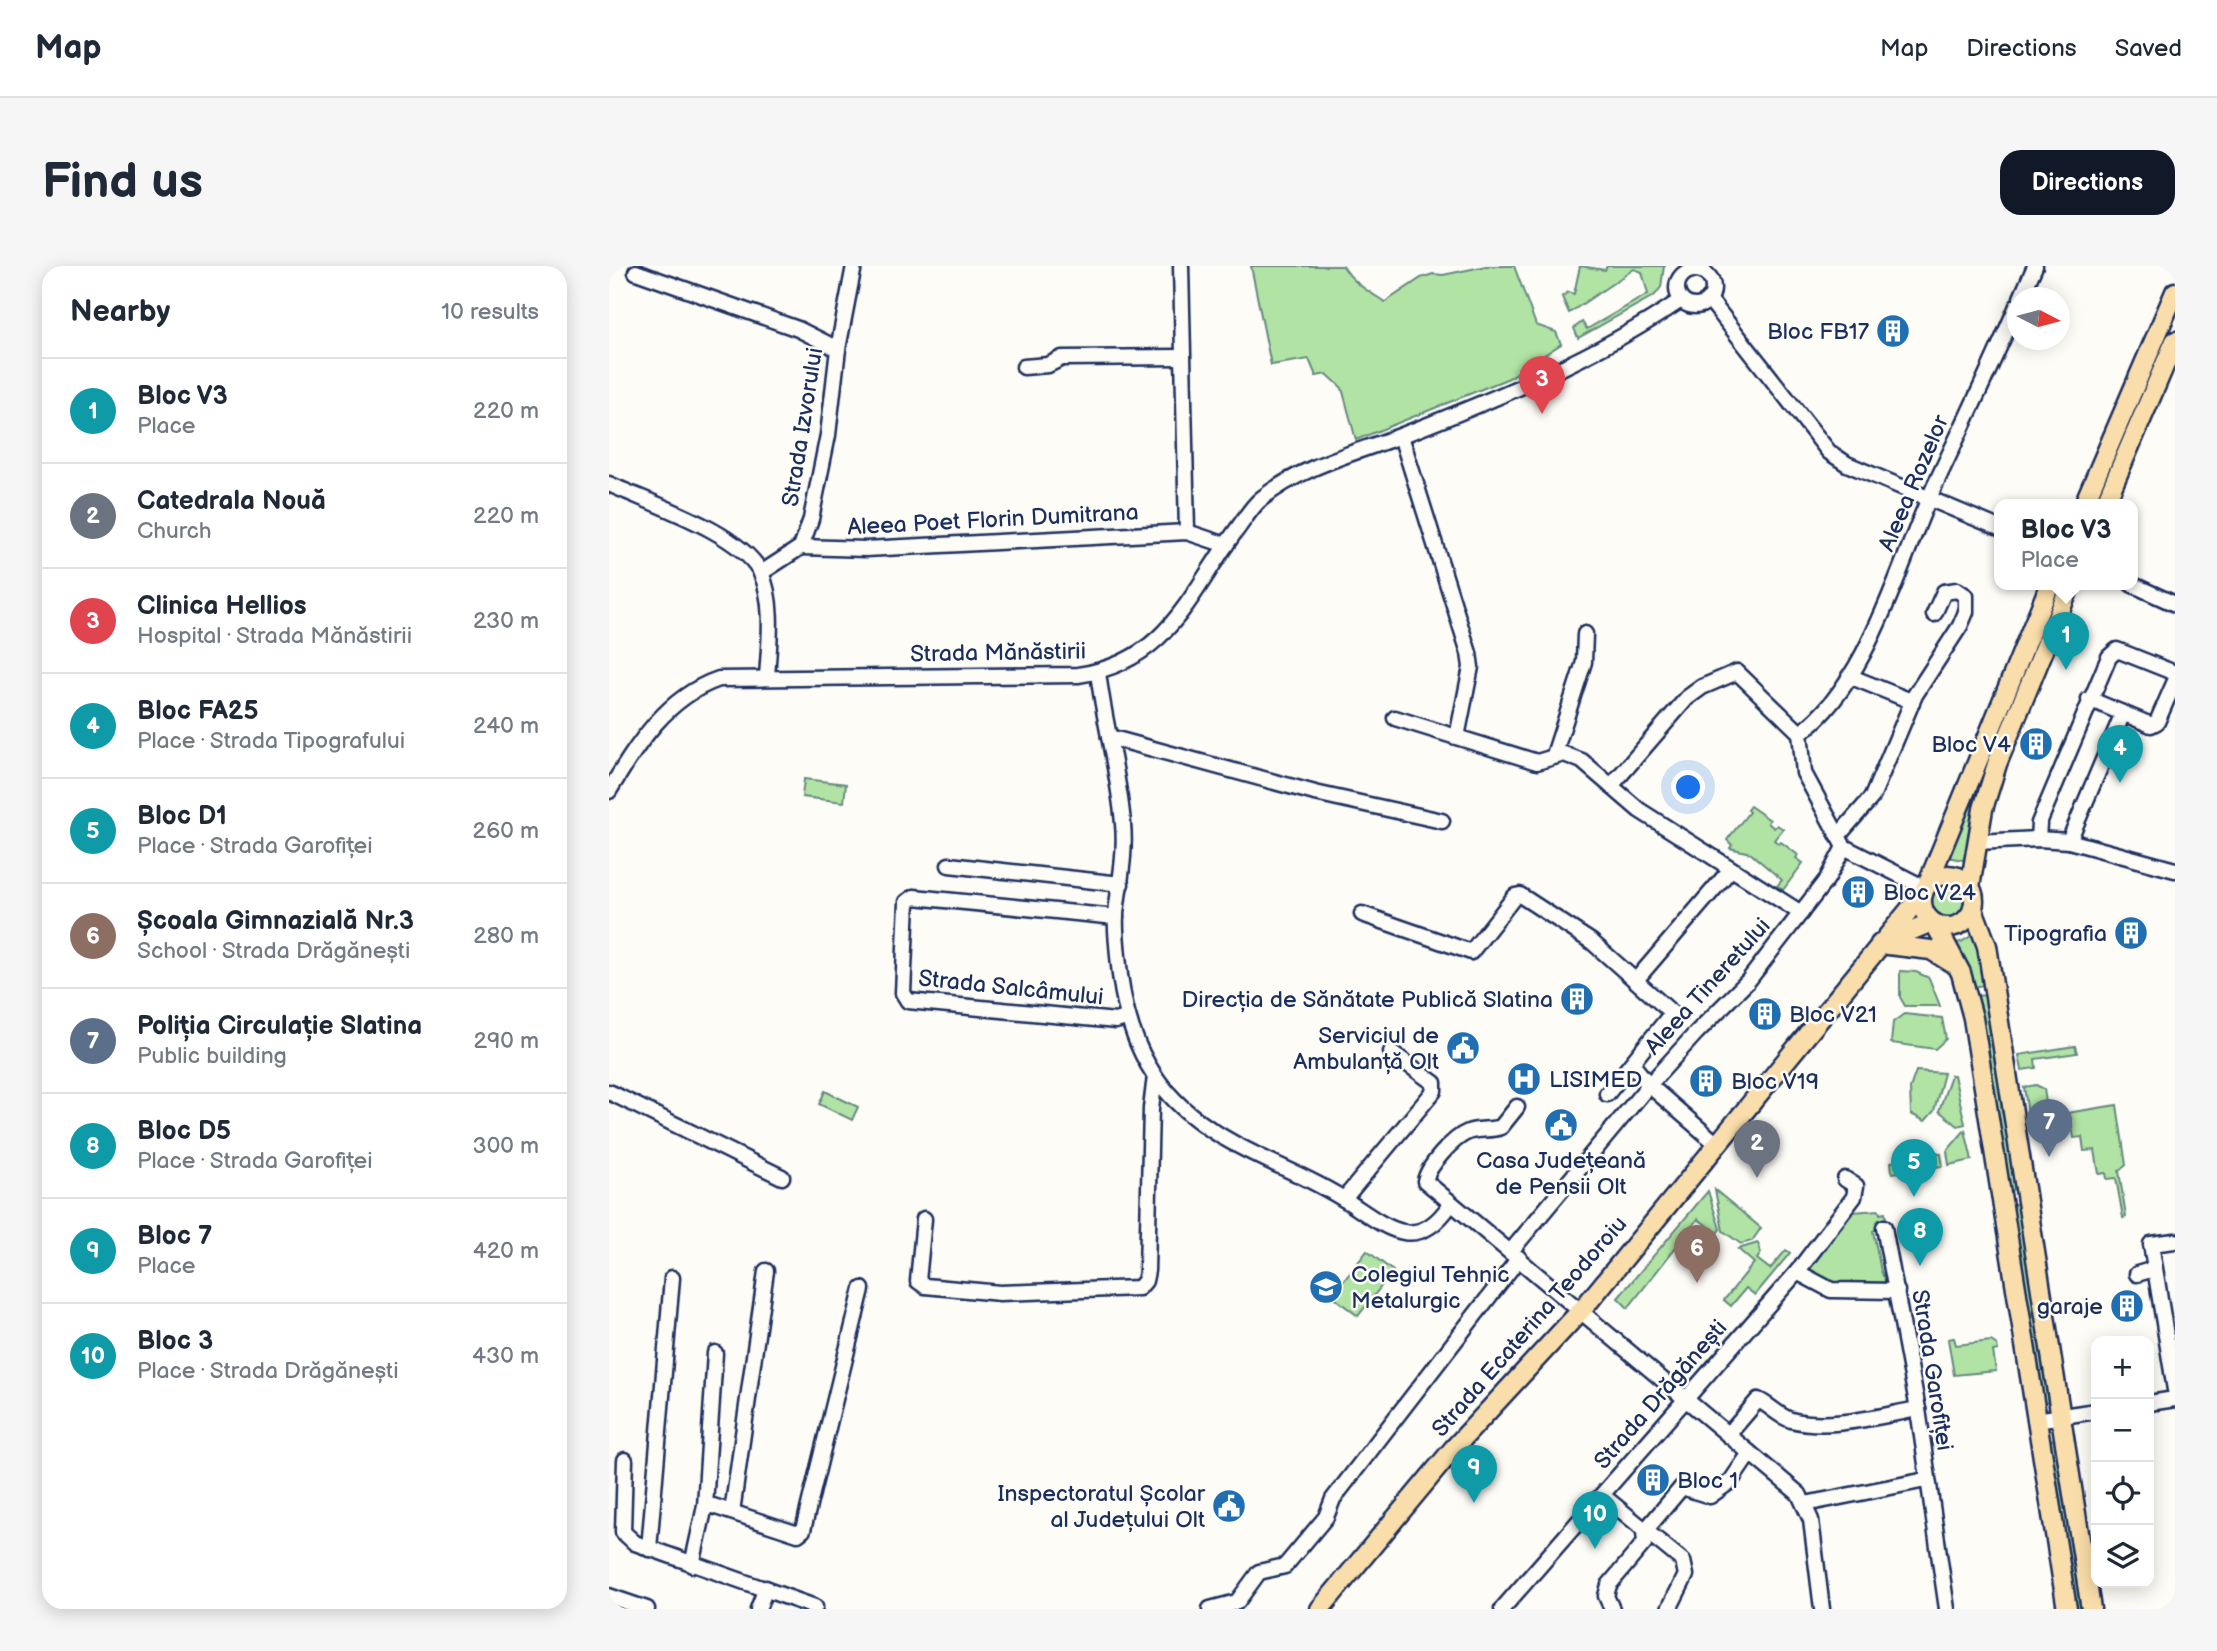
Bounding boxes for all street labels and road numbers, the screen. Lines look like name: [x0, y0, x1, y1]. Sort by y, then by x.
street label: Strada Izvorului: [777, 346, 829, 509]
street label: Aleea Rozelor: [1873, 410, 1955, 556]
street label: Aleea Poet Florin Dumitrana: [847, 498, 1139, 542]
street label: Strada Mănăstirii: [910, 637, 1086, 669]
street label: Aleea Tineretului: [1639, 913, 1776, 1061]
street label: Strada Salcâmului: [917, 964, 1105, 1012]
street label: Strada Ecaterina Teodoroiu: [1426, 1211, 1633, 1443]
street label: Strada Garofiței: [1905, 1288, 1959, 1453]
street label: Strada Drăgănești: [1588, 1314, 1733, 1475]

